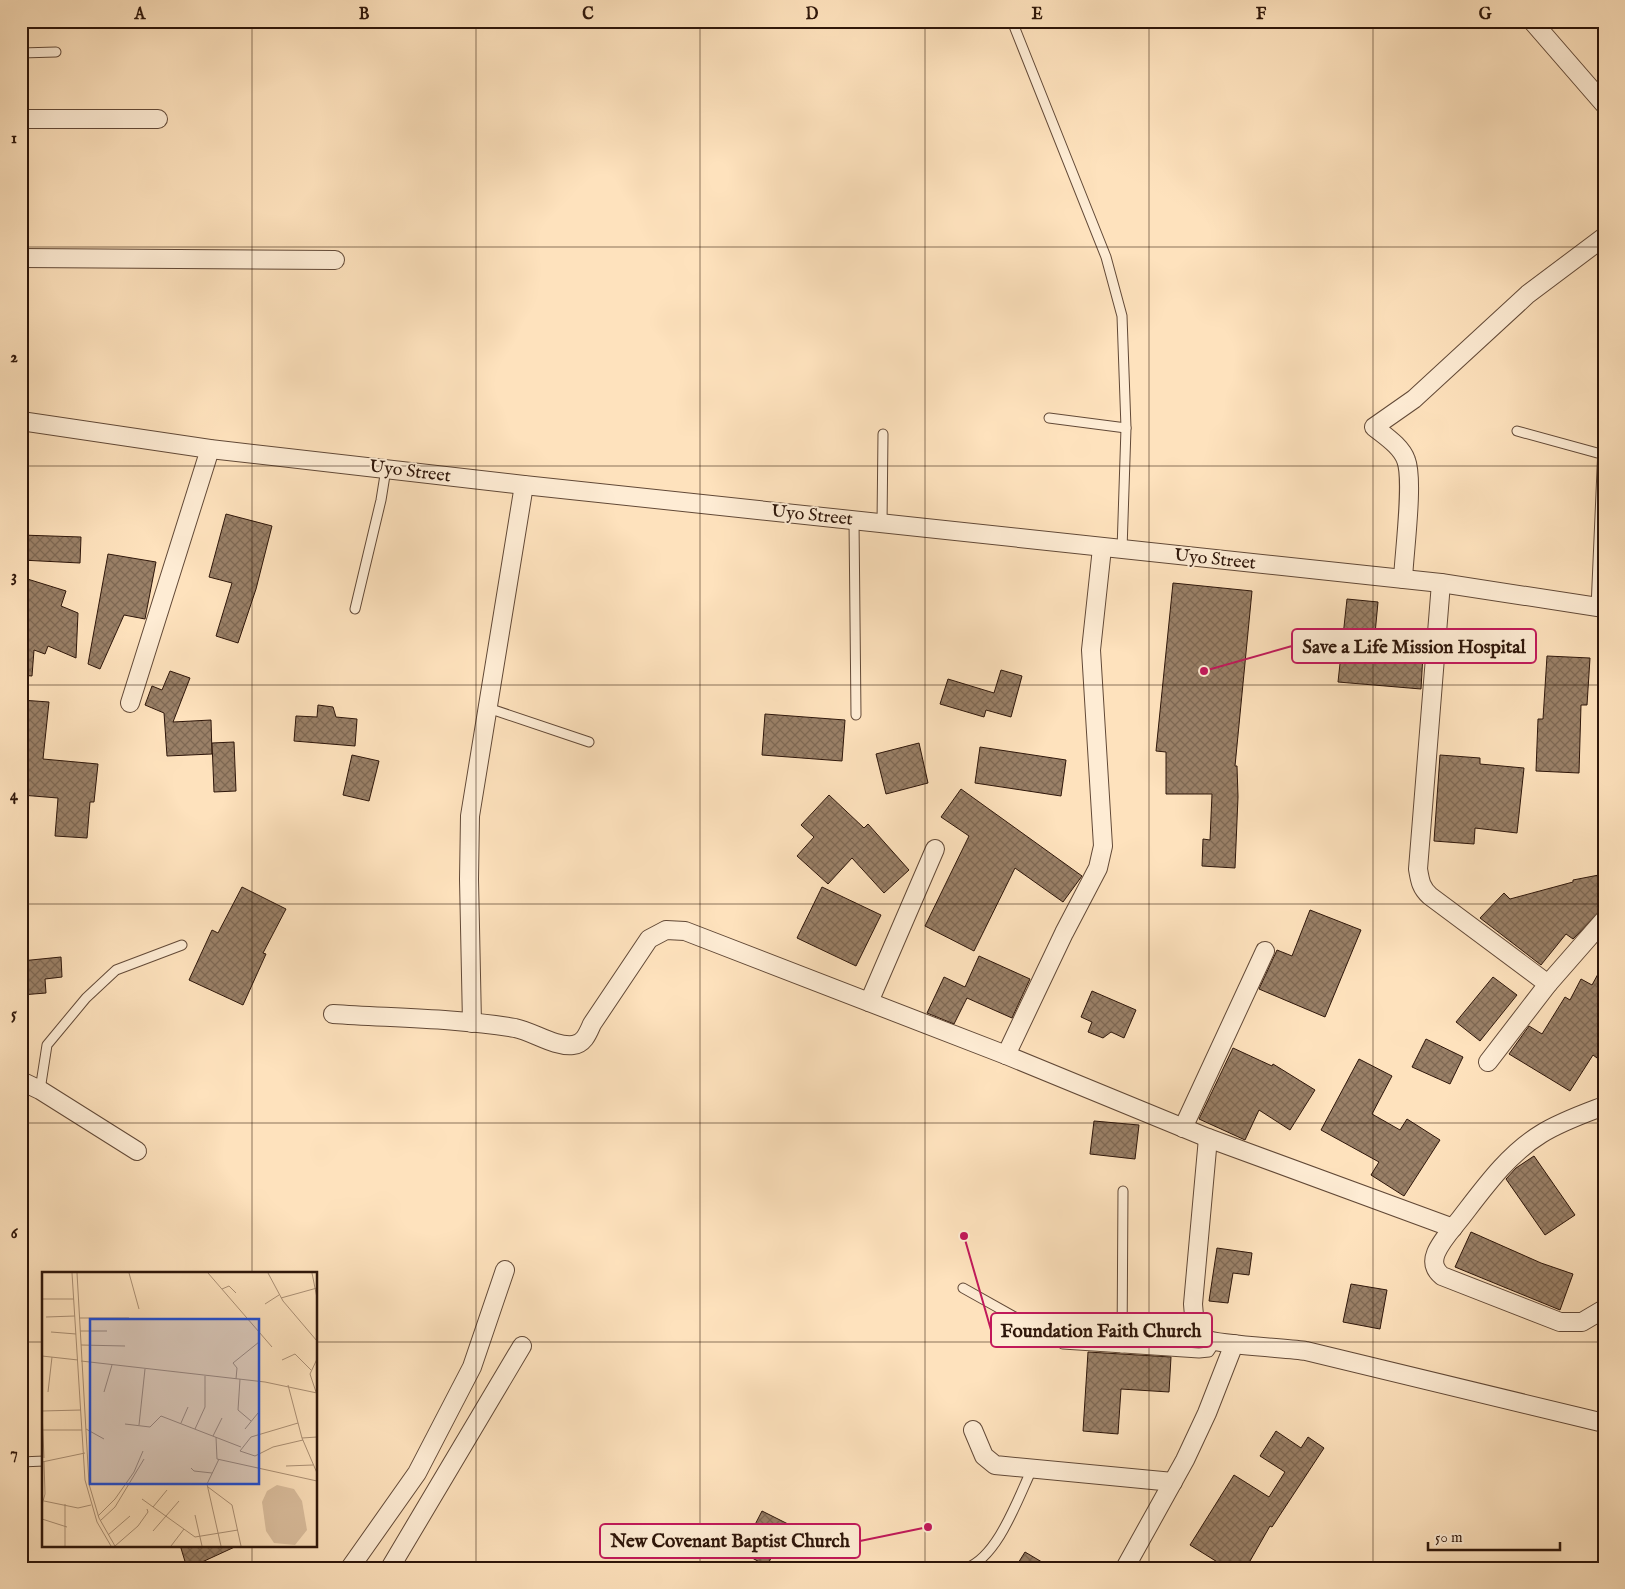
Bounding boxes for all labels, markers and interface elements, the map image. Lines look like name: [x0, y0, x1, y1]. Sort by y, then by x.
text: A: [134, 5, 147, 25]
text: B: [359, 5, 370, 25]
text: C: [582, 5, 594, 25]
text: D: [806, 5, 819, 25]
text: E: [1031, 5, 1043, 25]
text: F: [1256, 5, 1267, 25]
text: G: [1479, 5, 1492, 25]
text: 1: [11, 129, 17, 149]
text: 2: [10, 348, 18, 368]
street label: Uyo Street: [368, 456, 452, 488]
street label: Uyo Street: [770, 500, 854, 532]
street label: Uyo Street: [1173, 544, 1257, 576]
text: 3: [11, 567, 17, 587]
callout: Save a Life Mission Hospital: [1292, 629, 1536, 663]
text: Save a Life Mission Hospital: [1302, 636, 1527, 660]
text: 4: [10, 786, 19, 806]
text: 5: [11, 1005, 17, 1025]
text: 6: [11, 1224, 19, 1244]
inset map: [42, 1272, 318, 1546]
callout: Foundation Faith Church: [991, 1313, 1212, 1347]
text: Foundation Faith Church: [1001, 1320, 1202, 1344]
text: 7: [10, 1444, 18, 1464]
scale bar: [1428, 1519, 1560, 1551]
callout: New Covenant Baptist Church: [600, 1524, 860, 1558]
text: 50 m: [1435, 1528, 1463, 1547]
text: New Covenant Baptist Church: [609, 1530, 851, 1554]

